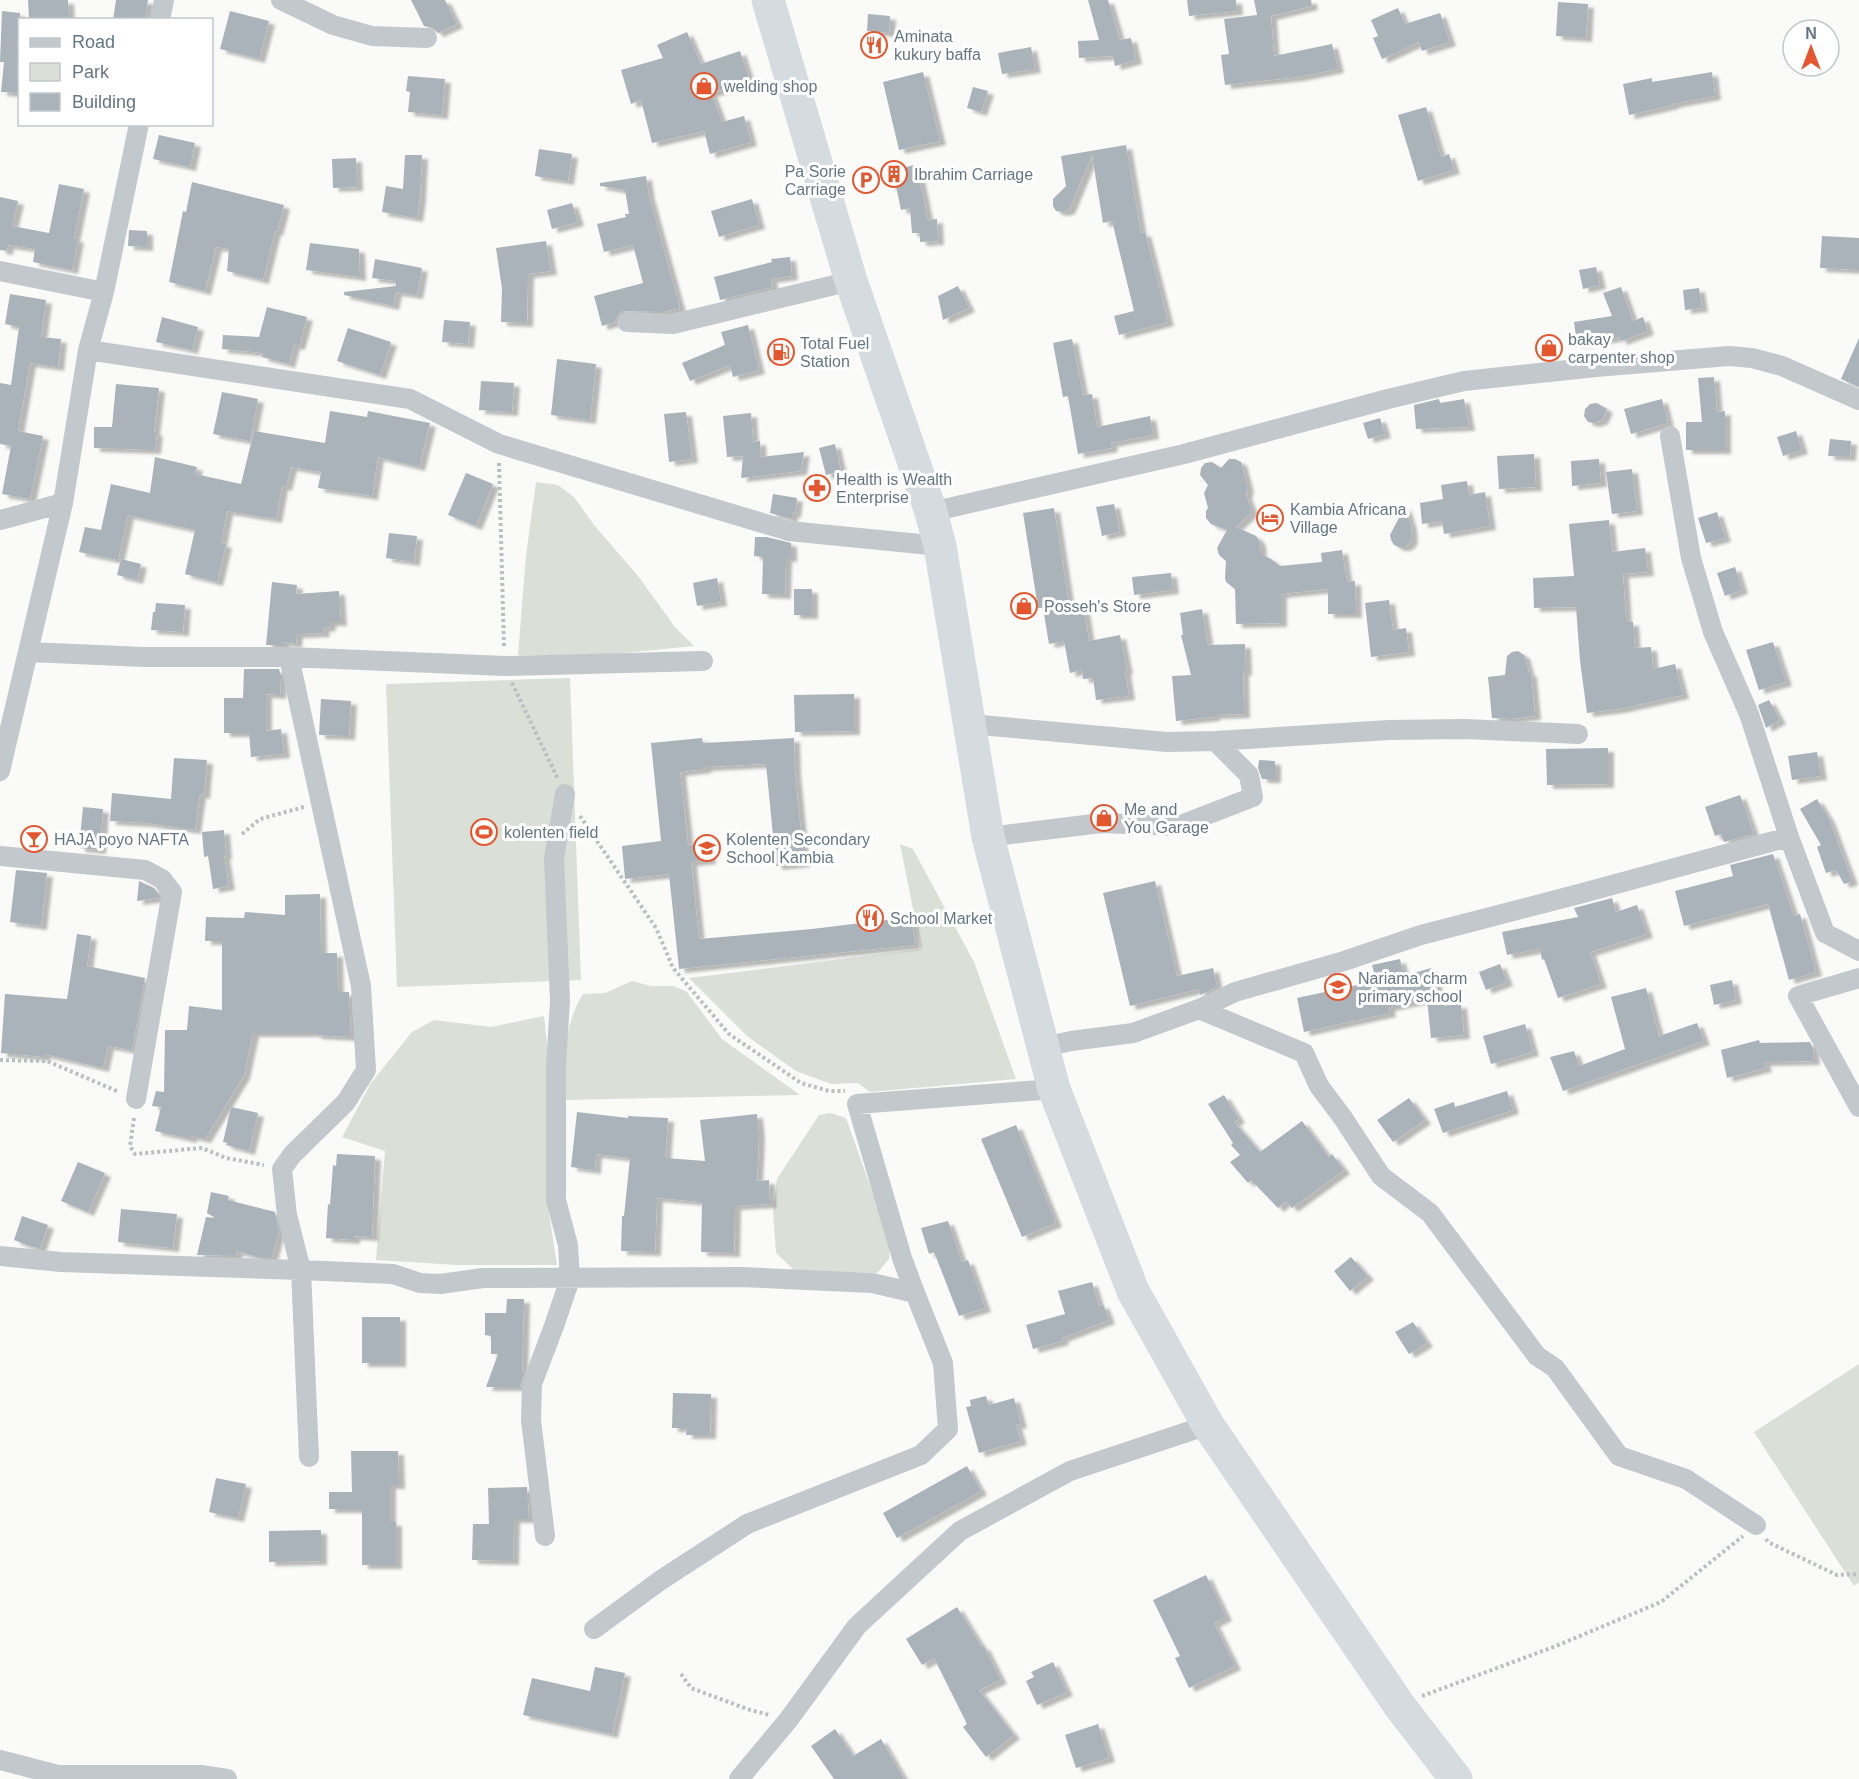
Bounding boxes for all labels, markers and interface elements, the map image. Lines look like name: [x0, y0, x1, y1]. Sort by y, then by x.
legend: [18, 18, 213, 126]
north arrow: [1781, 18, 1841, 78]
text: N: [1805, 25, 1817, 42]
place label: Aminata kukury baffa: [894, 28, 981, 63]
restaurant icon: Aminata kukury baffa: [859, 30, 889, 60]
text: Road: [72, 32, 115, 52]
text: Park: [72, 62, 110, 82]
shop icon: welding shop: [689, 71, 719, 101]
place label: welding shop: [723, 78, 818, 95]
text: Building: [72, 92, 136, 112]
building icon: Ibrahim Carriage: [879, 159, 909, 189]
place label: Pa Sorie Carriage: [785, 163, 846, 198]
parking icon: Pa Sorie Carriage: [851, 165, 881, 195]
place label: Ibrahim Carriage: [914, 166, 1033, 183]
place label: bakay carpenter shop: [1568, 331, 1675, 366]
shop icon: bakay carpenter shop: [1534, 333, 1564, 363]
place label: Total Fuel Station: [800, 335, 869, 370]
fuel station icon: Total Fuel Station: [766, 337, 796, 367]
place label: Health is Wealth Enterprise: [836, 471, 952, 506]
pharmacy icon: Health is Wealth Enterprise: [802, 473, 832, 503]
place label: Kambia Africana Village: [1290, 501, 1407, 536]
hotel icon: Kambia Africana Village: [1255, 503, 1285, 533]
shop icon: Posseh's Store: [1009, 591, 1039, 621]
place label: Posseh's Store: [1044, 598, 1151, 615]
place label: Me and You Garage: [1124, 801, 1209, 836]
shop icon: Me and You Garage: [1089, 803, 1119, 833]
sports icon: kolenten field: [469, 817, 499, 847]
bar icon: HAJA poyo NAFTA: [19, 824, 49, 854]
place label: kolenten field: [504, 824, 598, 841]
place label: HAJA poyo NAFTA: [54, 831, 189, 848]
place label: Kolenten Secondary School Kambia: [726, 831, 870, 866]
school or university icon: Kolenten Secondary School Kambia: [692, 833, 722, 863]
restaurant icon: School Market: [855, 903, 885, 933]
place label: School Market: [890, 910, 993, 927]
place label: Nariama charm primary school: [1358, 970, 1467, 1005]
school or university icon: Nariama charm primary school: [1323, 972, 1353, 1002]

